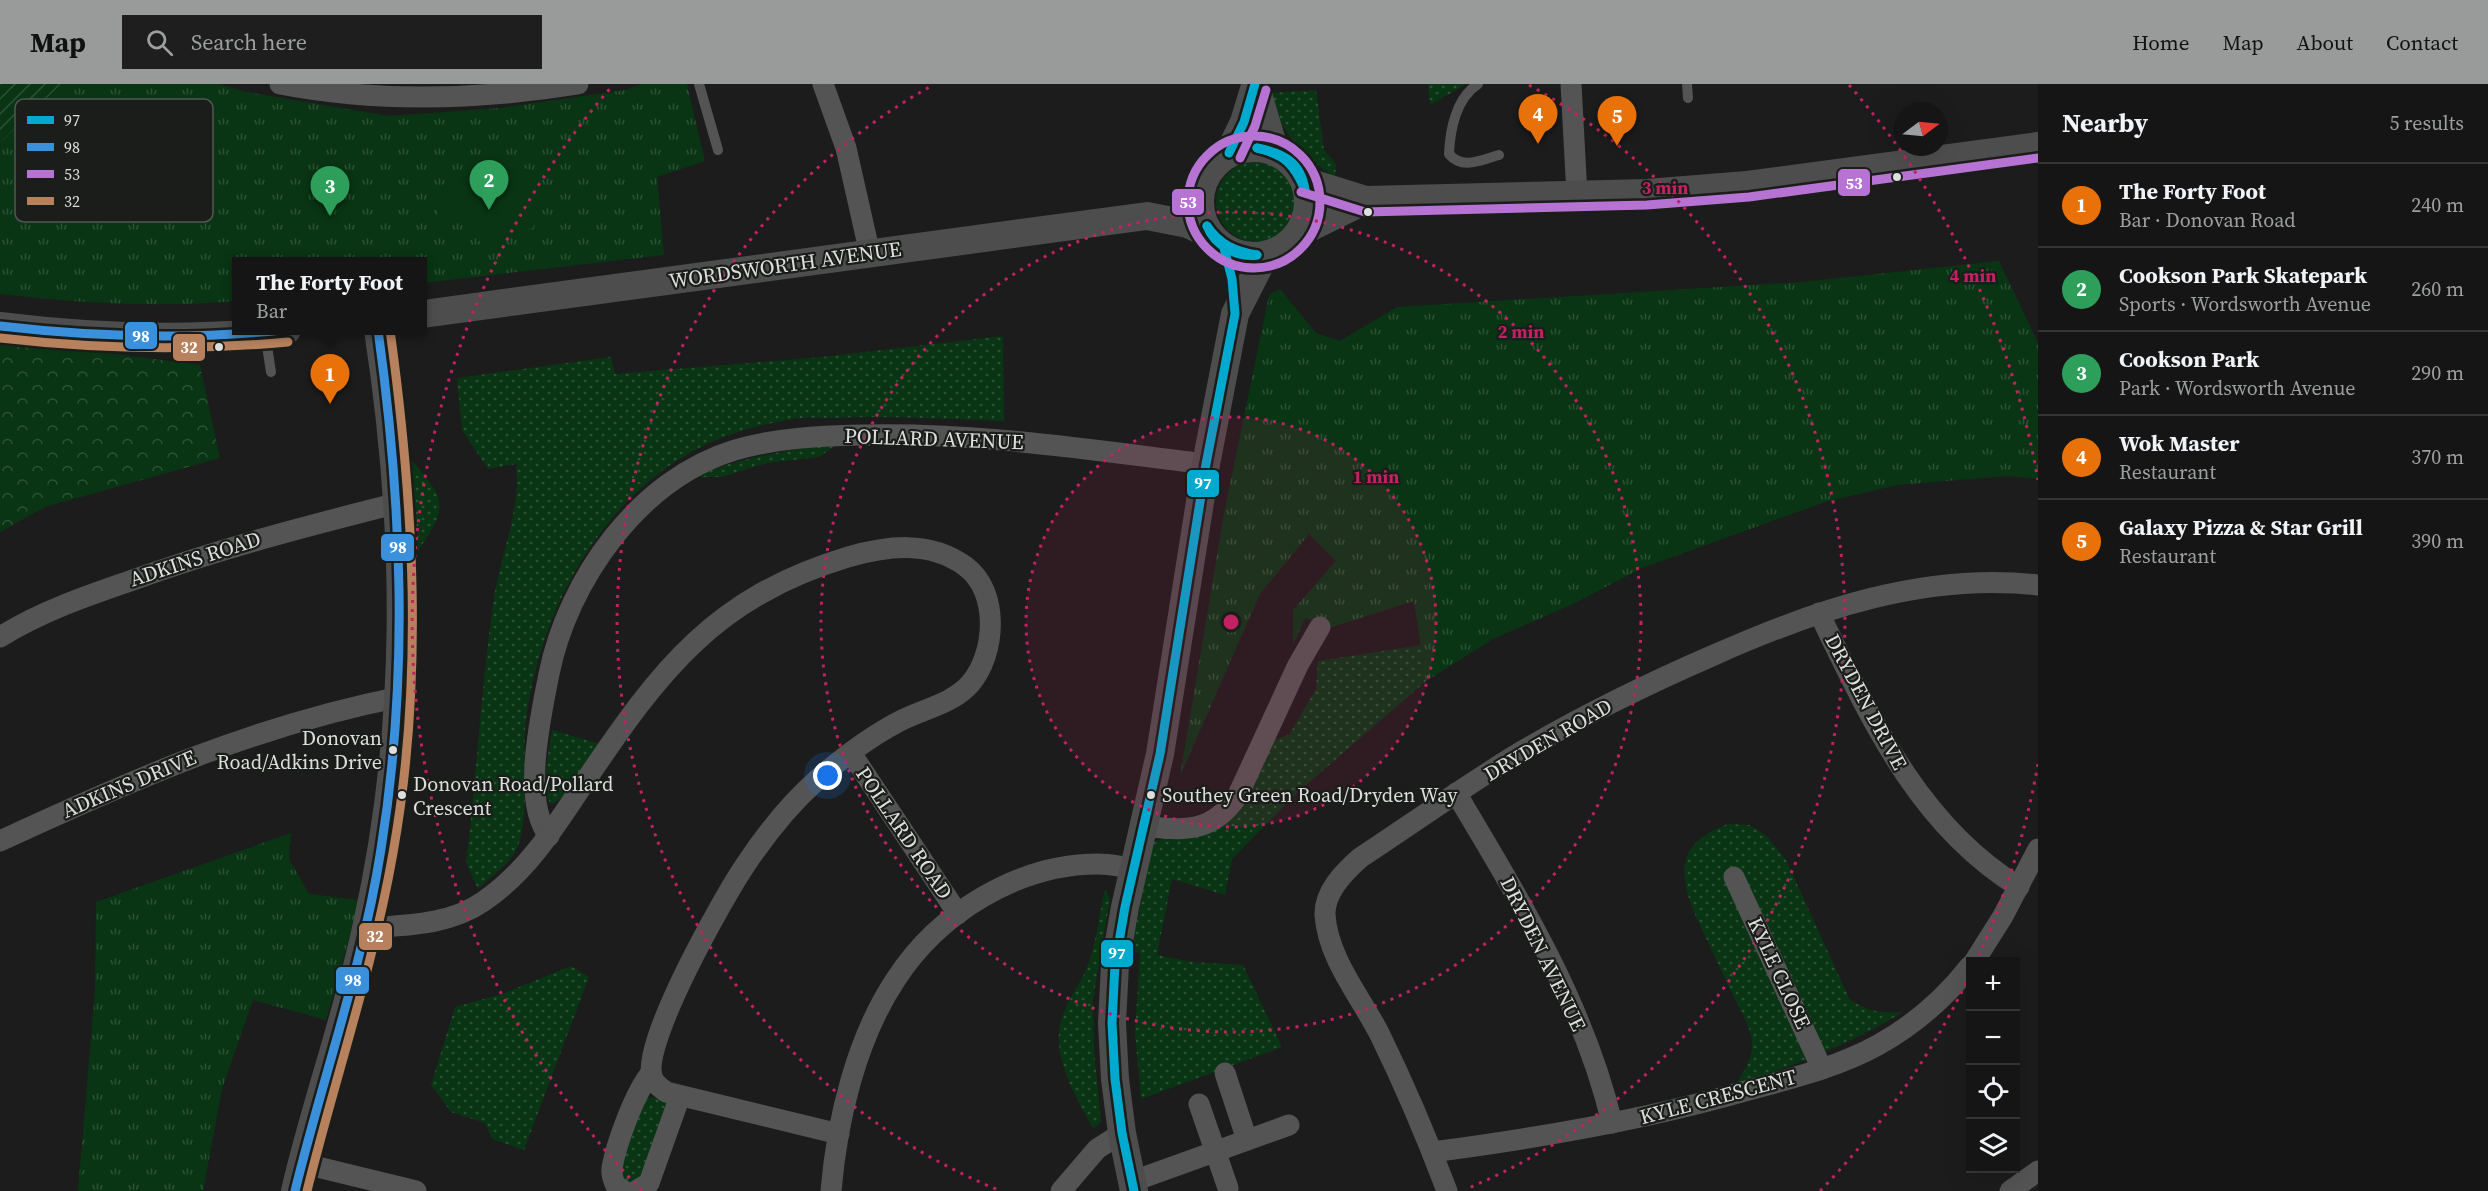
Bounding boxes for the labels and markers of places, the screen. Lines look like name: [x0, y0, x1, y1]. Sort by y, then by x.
pin: 4: [1518, 94, 1558, 144]
pin: 5: [1598, 97, 1636, 146]
pin: 2: [470, 160, 508, 210]
pin: 3: [310, 166, 350, 216]
unlabelled marker: [1891, 171, 1903, 183]
unlabelled marker: [1362, 206, 1374, 218]
unlabelled marker: [213, 341, 225, 353]
pin: 1: [310, 354, 350, 404]
centre of rings: [1221, 612, 1241, 632]
place label: Donovan Road/Adkins Drive: [217, 724, 382, 776]
marker: Donovan Road/Adkins Drive: [387, 744, 399, 756]
place label: Donovan Road/Pollard Crescent: [413, 770, 614, 822]
place label: Southey Green Road/Dryden Way: [1162, 781, 1458, 809]
marker: Donovan Road/Pollard Crescent: [396, 789, 408, 801]
marker: Southey Green Road/Dryden Way: [1145, 789, 1157, 801]

